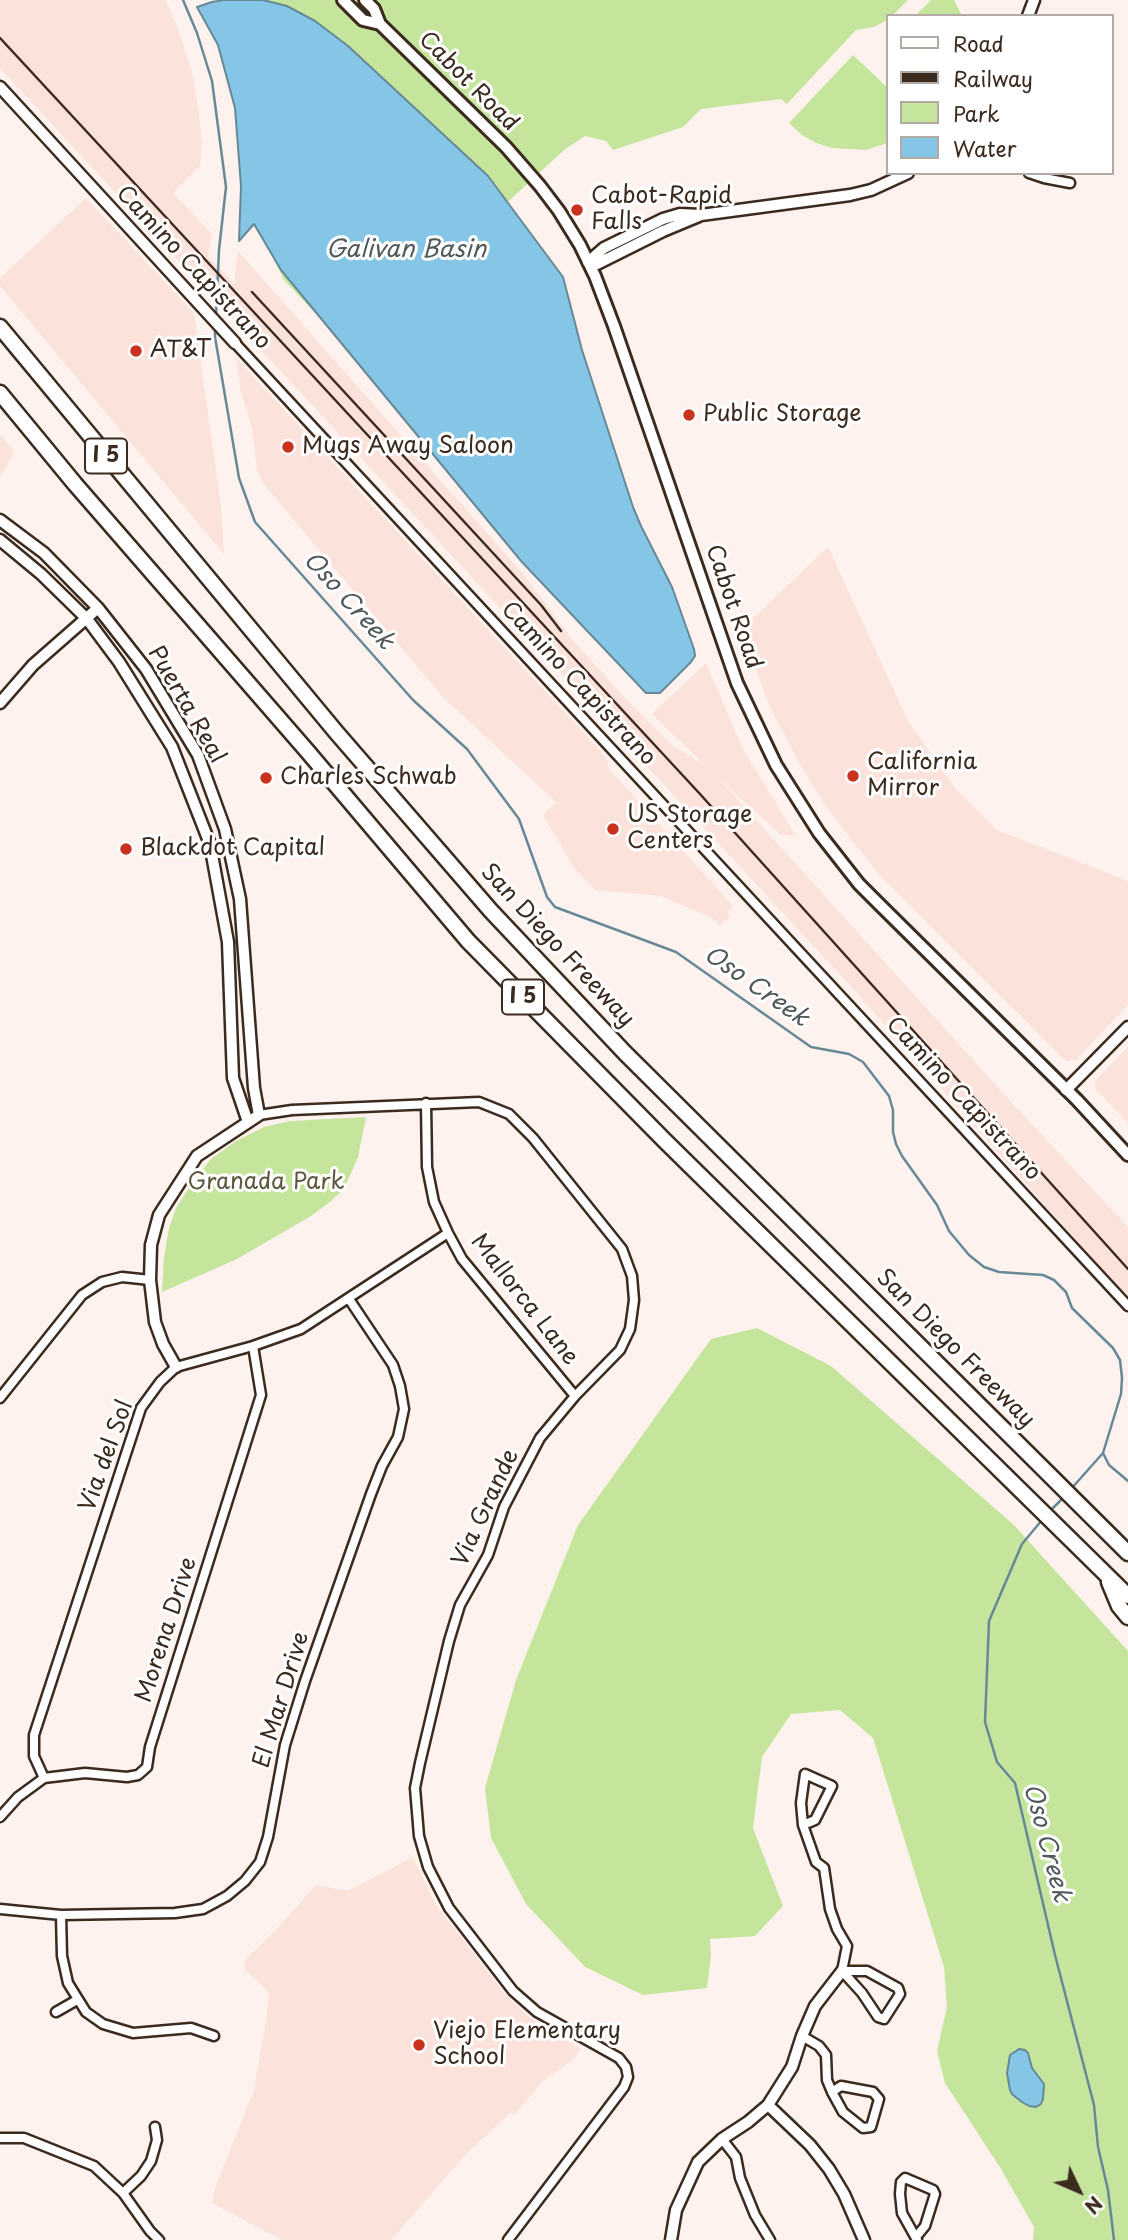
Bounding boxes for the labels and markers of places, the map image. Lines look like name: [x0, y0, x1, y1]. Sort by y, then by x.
place label: Cabot-Rapid Falls: [591, 183, 732, 237]
marker: Cabot-Rapid Falls: [569, 202, 585, 218]
place label: AT&T: [150, 337, 211, 365]
marker: AT&T: [128, 343, 144, 359]
place label: Public Storage: [703, 401, 861, 429]
marker: Public Storage: [681, 407, 697, 423]
place label: Mugs Away Saloon: [302, 433, 514, 461]
marker: Mugs Away Saloon: [280, 439, 296, 455]
place label: California Mirror: [867, 749, 977, 803]
place label: Charles Schwab: [280, 764, 457, 792]
marker: California Mirror: [845, 768, 861, 784]
marker: Charles Schwab: [258, 770, 274, 786]
place label: US Storage Centers: [627, 802, 752, 856]
marker: US Storage Centers: [605, 821, 621, 837]
place label: Blackdot Capital: [140, 835, 325, 863]
marker: Blackdot Capital: [118, 841, 134, 857]
place label: Viejo Elementary School: [433, 2018, 621, 2072]
marker: Viejo Elementary School: [411, 2037, 427, 2053]

